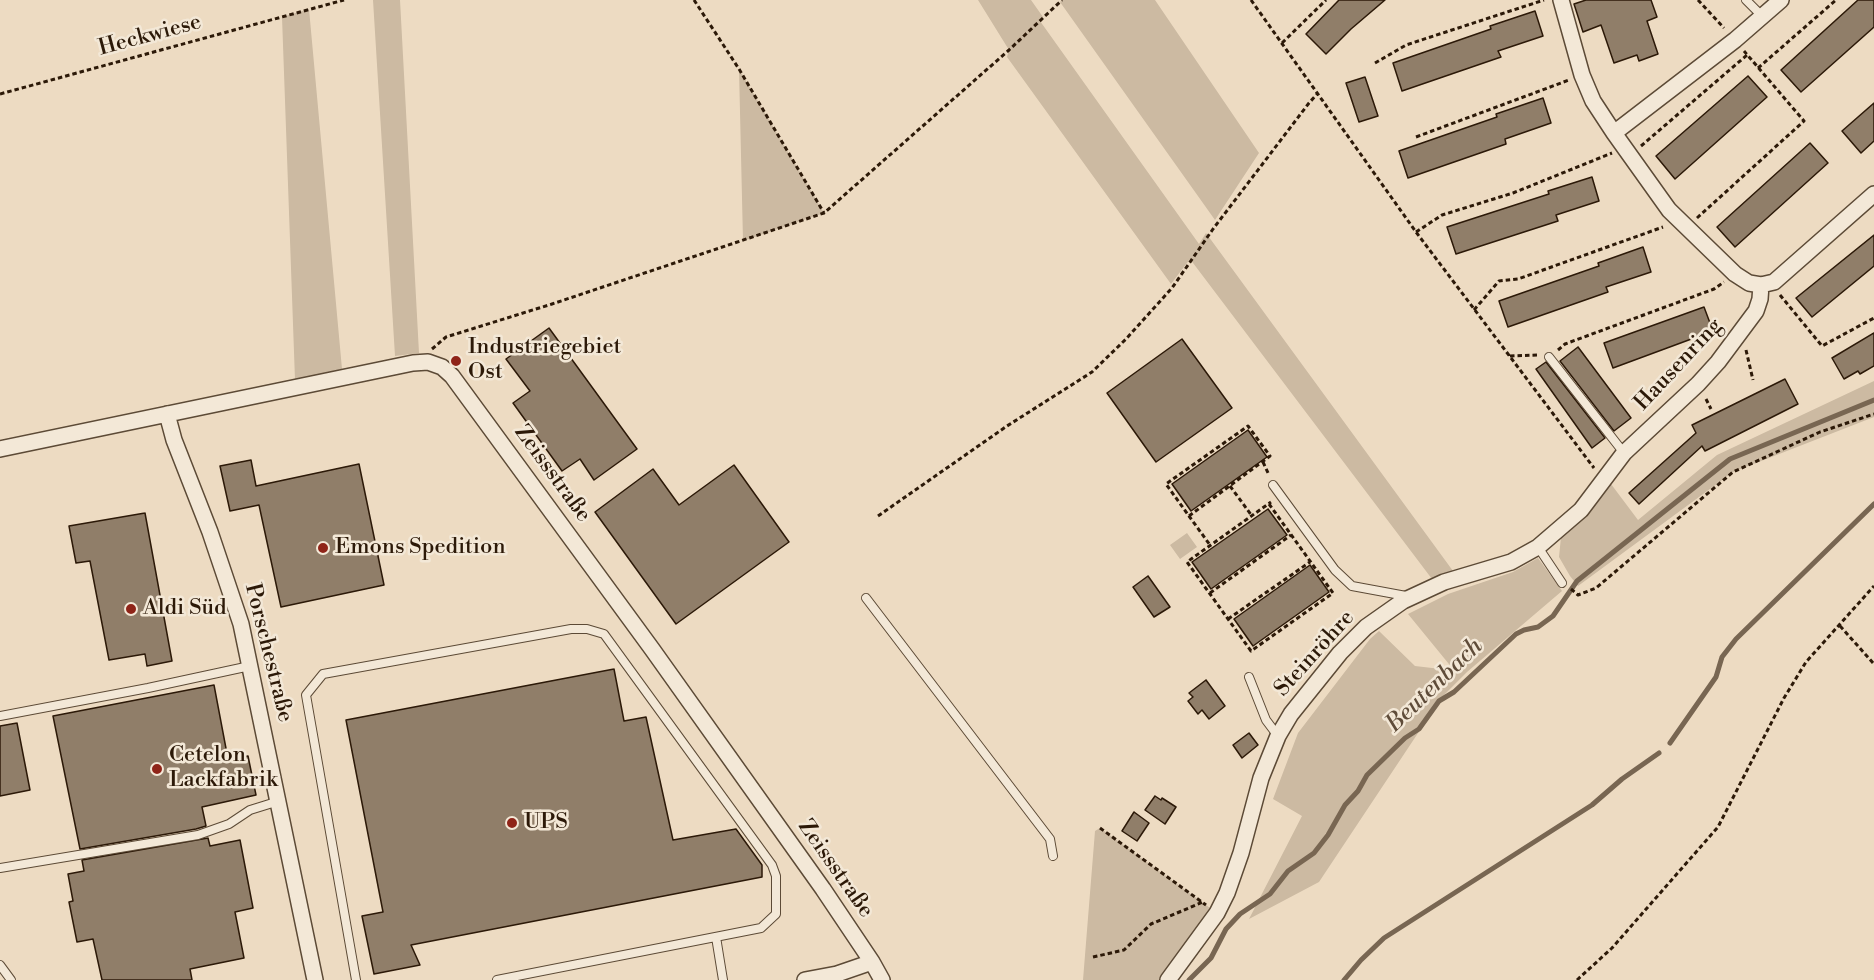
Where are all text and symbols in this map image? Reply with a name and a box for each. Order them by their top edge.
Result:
street label: Heckwiese [96,10,204,62]
street label: Hausenring [1629,313,1729,417]
place label: Industriegebiet Ost [468,335,621,386]
marker: Industriegebiet Ost [449,354,463,368]
street label: Zeissstraße [508,420,596,528]
place label: Emons Spedition [335,535,506,561]
marker: Emons Spedition [316,541,330,555]
street label: Porschestraße [238,581,298,725]
place label: Aldi Süd [143,596,227,622]
marker: Aldi Süd [124,602,138,616]
street label: Steinröhre [1269,605,1361,703]
water label: Beutenbach [1381,633,1489,739]
place label: Cetelon Lackfabrik [169,743,278,794]
marker: Cetelon Lackfabrik [150,762,164,776]
place label: UPS [524,810,568,836]
street label: Zeissstraße [792,815,878,923]
marker: UPS [505,816,519,830]

